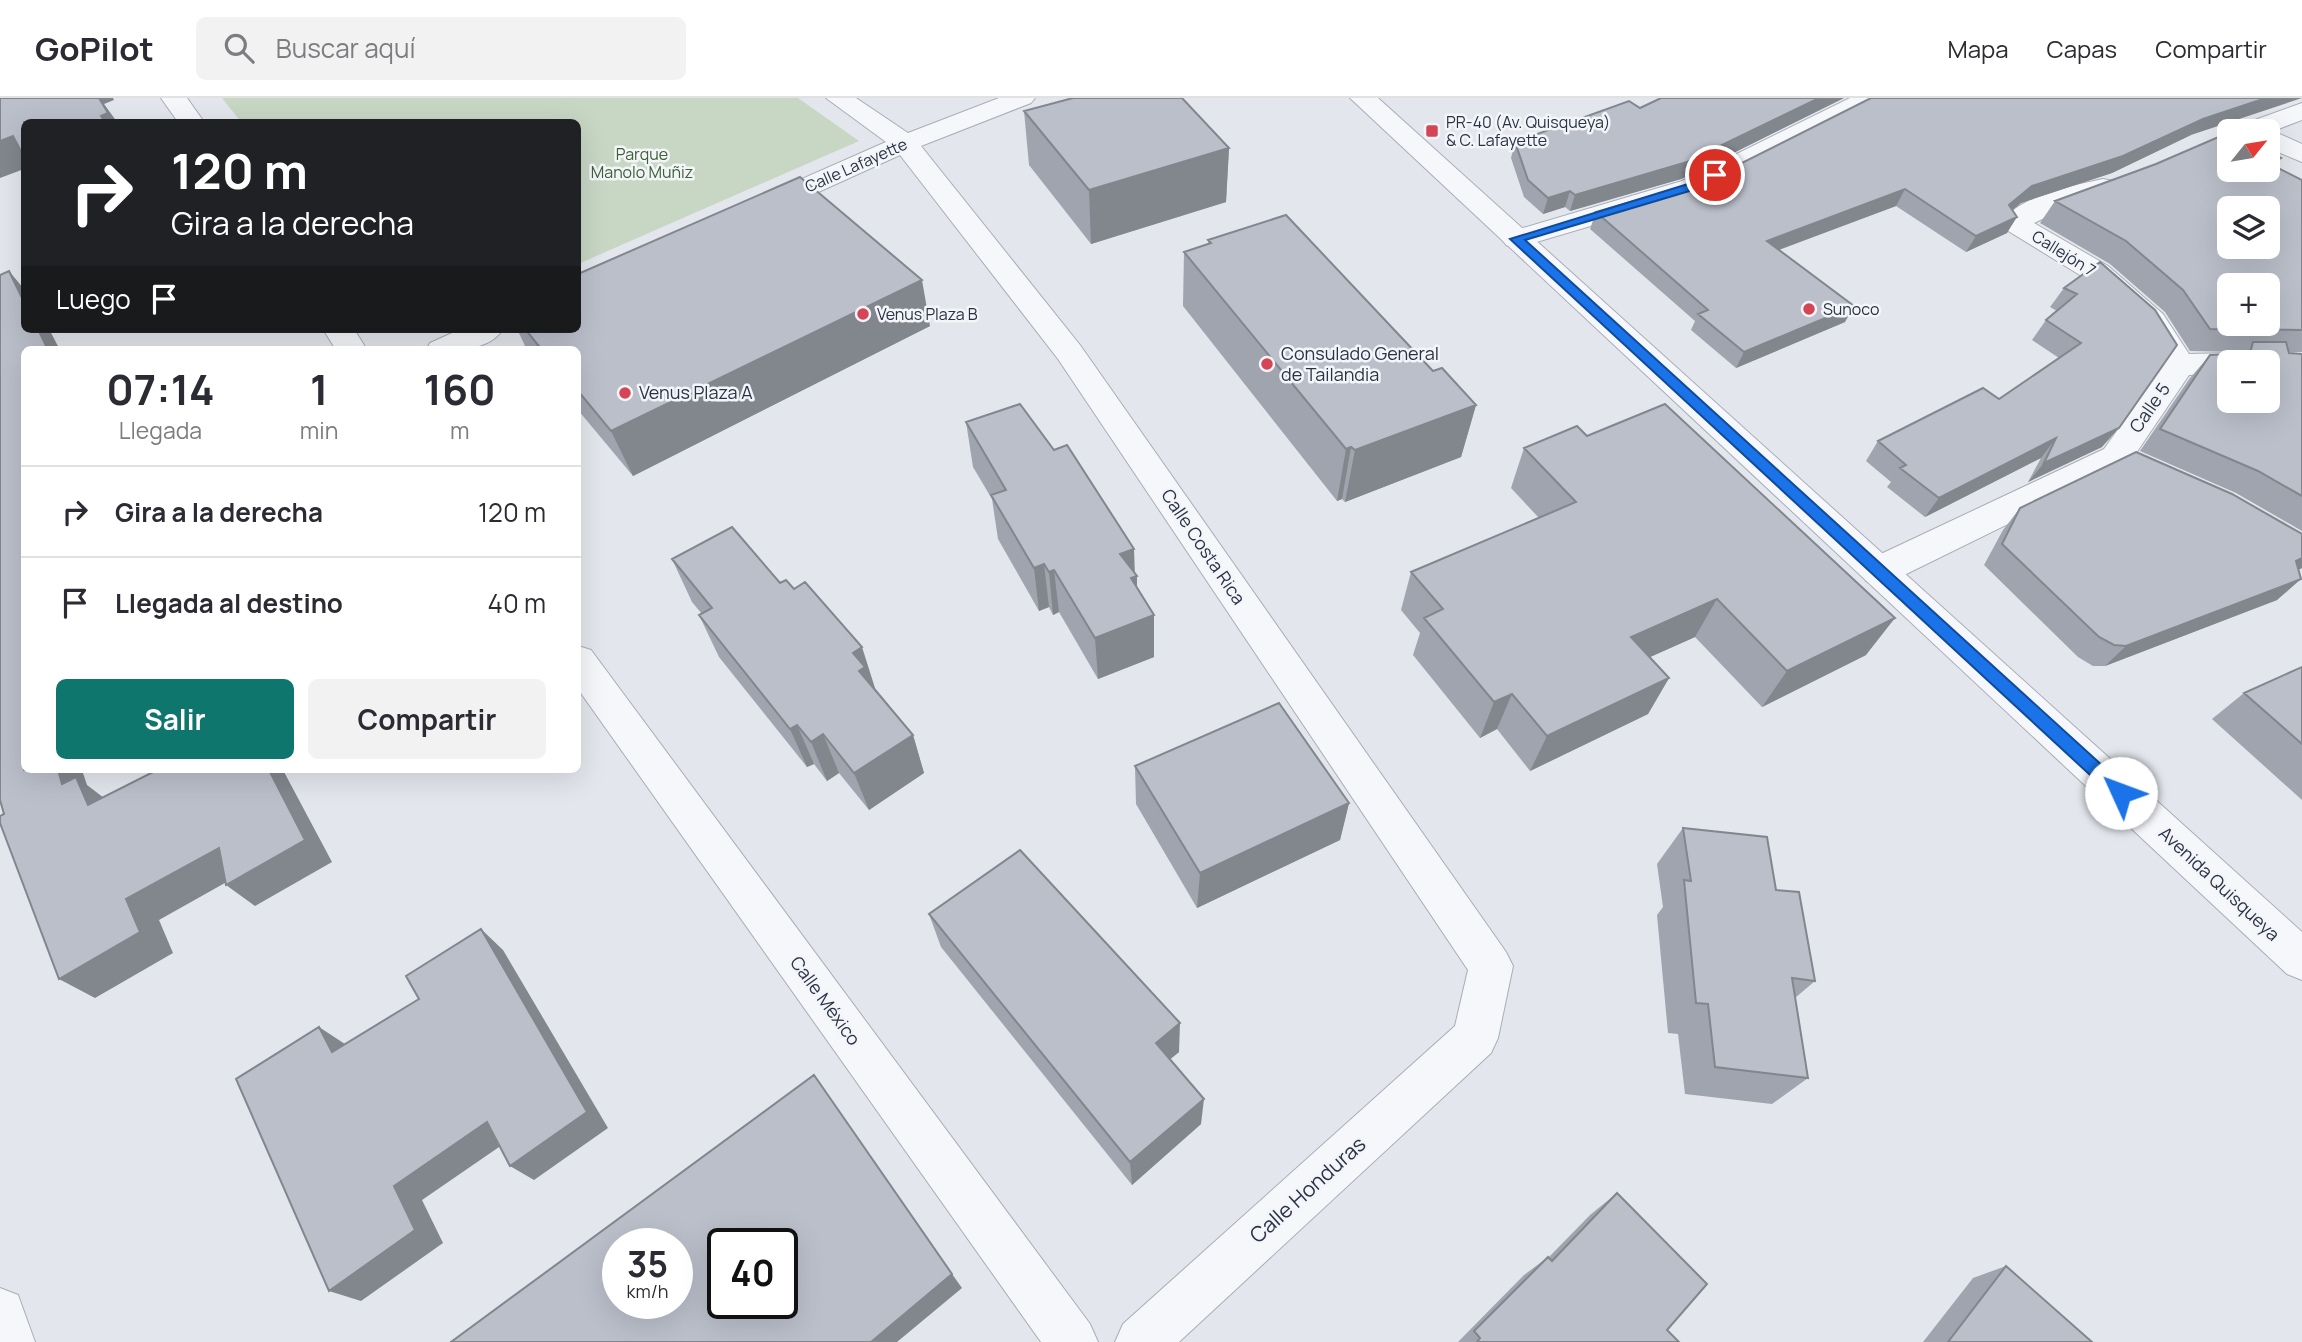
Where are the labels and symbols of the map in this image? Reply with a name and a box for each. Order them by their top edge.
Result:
place label: PR-40 (Av. Quisqueya) & C. Lafayette [1446,111,1610,151]
north arrow [2217,119,2280,182]
marker: PR-40 (Av. Quisqueya) & C. Lafayette [1424,123,1440,139]
street label: Calle Lafayette [801,133,911,197]
park label: Parque Manolo Muñiz [591,143,693,183]
pin [1685,145,1745,205]
street label: Callejón 7 [2028,225,2100,281]
place label: Sunoco [1823,298,1879,320]
marker: Sunoco [1801,301,1817,317]
place label: Venus Plaza B [877,303,978,325]
marker: Venus Plaza B [855,306,871,322]
place label: Consulado General de Tailandia [1281,341,1439,386]
marker: Consulado General de Tailandia [1259,356,1275,372]
street label: Calle 5 [2123,378,2175,437]
place label: Venus Plaza A [639,380,753,404]
marker: Venus Plaza A [617,385,633,401]
street label: Calle Costa Rica [1156,484,1251,609]
position arrow [2084,756,2158,830]
street label: Avenida Quisqueya [2154,821,2285,946]
street label: Calle México [785,951,866,1050]
street label: Calle Honduras [1243,1130,1371,1249]
speed limit sign: 40 [707,1228,798,1319]

